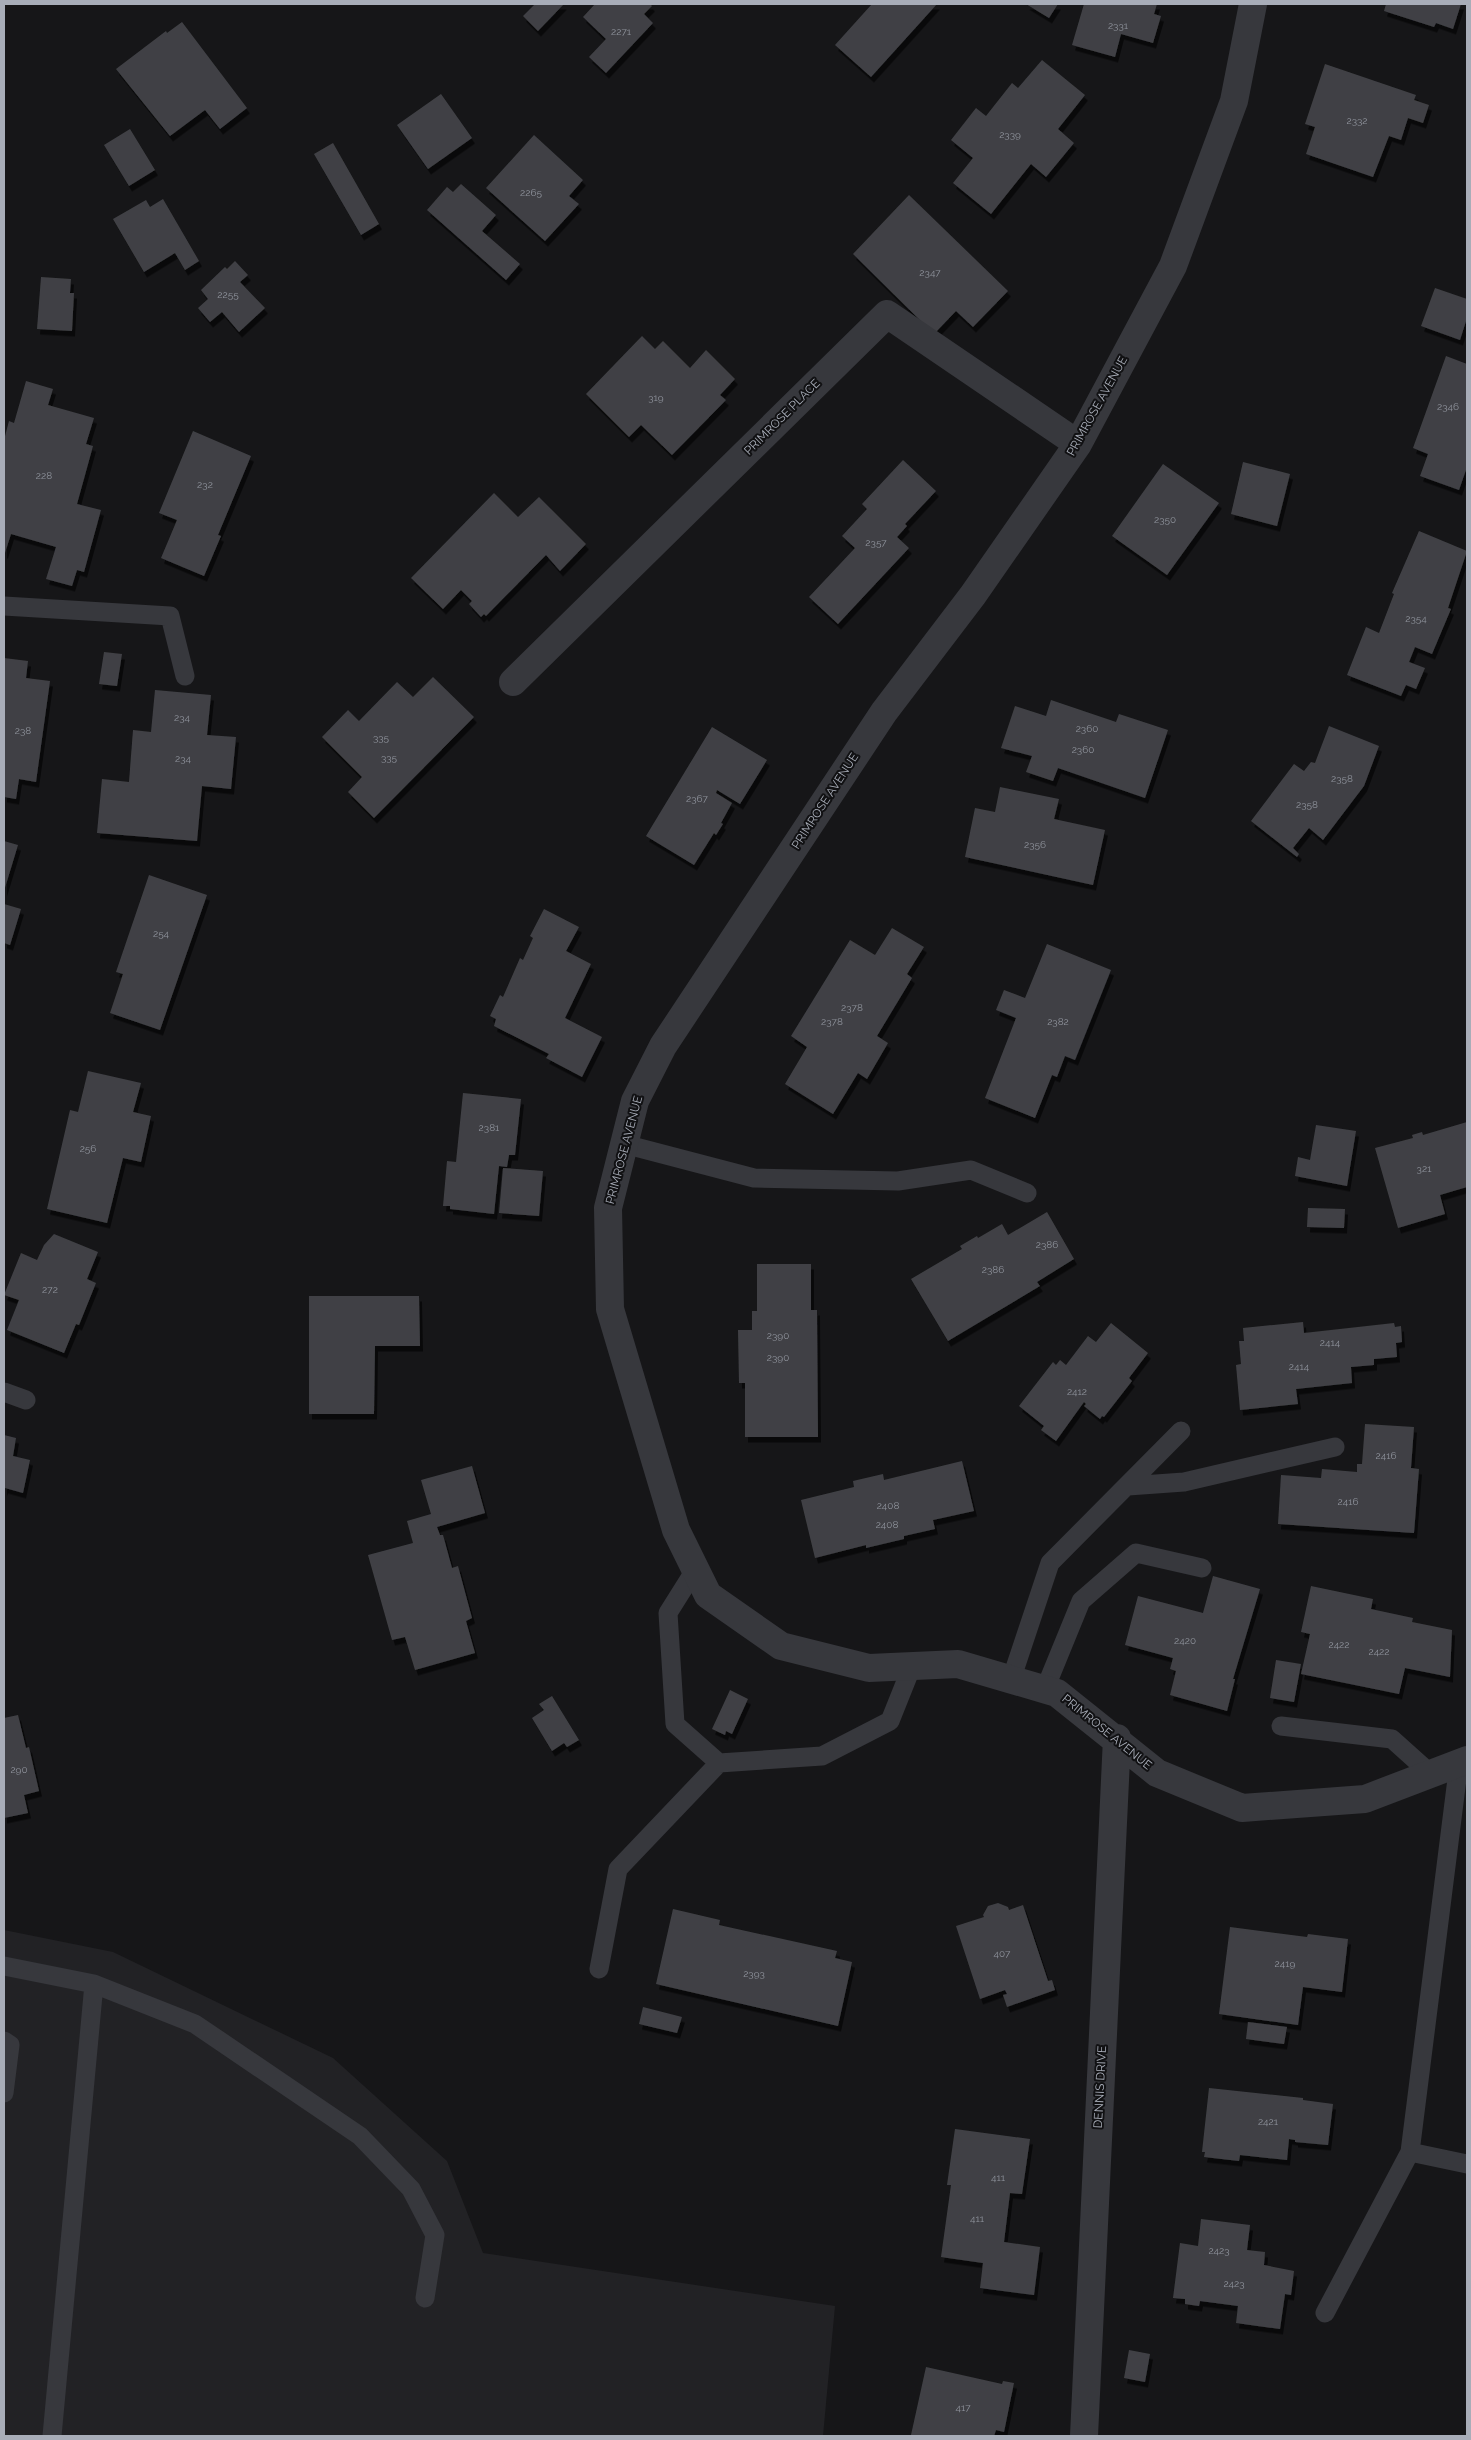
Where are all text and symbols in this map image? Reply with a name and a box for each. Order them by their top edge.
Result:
house number: 2331 [1108,20,1129,31]
house number: 2271 [611,26,632,37]
house number: 2332 [1346,115,1368,126]
house number: 2339 [999,129,1021,140]
house number: 2265 [520,187,542,198]
house number: 2347 [919,267,941,278]
house number: 2255 [217,289,239,300]
street label: PRIMROSE AVENUE [1064,354,1130,458]
street label: PRIMROSE PLACE [741,376,823,458]
house number: 319 [648,392,664,403]
house number: 2346 [1437,401,1459,412]
house number: 228 [36,470,52,481]
house number: 232 [197,479,213,490]
house number: 2350 [1154,514,1176,525]
house number: 2357 [865,537,887,548]
house number: 2354 [1405,613,1427,624]
house number: 234 [174,712,191,723]
house number: 2360 [1076,723,1098,734]
house number: 238 [15,725,31,736]
house number: 335 [373,732,390,743]
house number: 2360 [1072,744,1094,755]
street label: PRIMROSE AVENUE [789,750,861,852]
house number: 335 [381,752,398,763]
house number: 234 [175,753,192,764]
house number: 2358 [1331,773,1353,784]
house number: 2367 [686,793,709,804]
house number: 2358 [1296,799,1318,810]
house number: 2356 [1024,839,1046,850]
house number: 254 [153,928,170,939]
house number: 2378 [841,1002,863,1013]
house number: 2378 [821,1016,843,1027]
house number: 2382 [1047,1016,1069,1027]
street label: PRIMROSE AVENUE [603,1094,645,1206]
house number: 2381 [479,1122,500,1133]
house number: 256 [80,1143,96,1154]
house number: 321 [1417,1163,1432,1174]
house number: 2386 [1036,1239,1058,1250]
house number: 2386 [982,1264,1004,1275]
house number: 272 [42,1284,58,1295]
house number: 2390 [767,1330,789,1341]
house number: 2414 [1320,1337,1341,1348]
house number: 2390 [767,1352,789,1363]
house number: 2414 [1289,1361,1310,1372]
house number: 2412 [1067,1386,1087,1397]
house number: 2416 [1376,1450,1396,1461]
house number: 2416 [1338,1496,1358,1507]
house number: 2408 [877,1500,899,1511]
house number: 2408 [876,1519,898,1530]
house number: 2420 [1174,1635,1196,1646]
house number: 2422 [1328,1639,1350,1650]
house number: 2422 [1368,1646,1390,1657]
street label: PRIMROSE AVENUE [1059,1691,1155,1773]
house number: 290 [10,1764,28,1775]
house number: 407 [994,1948,1011,1959]
house number: 2419 [1275,1958,1296,1969]
house number: 2393 [743,1968,765,1979]
street label: DENNIS DRIVE [1091,2045,1109,2129]
house number: 2421 [1258,2116,1279,2127]
house number: 411 [991,2172,1006,2183]
house number: 411 [970,2213,985,2224]
house number: 2423 [1208,2245,1230,2256]
house number: 2423 [1223,2278,1245,2289]
house number: 417 [955,2402,971,2413]

